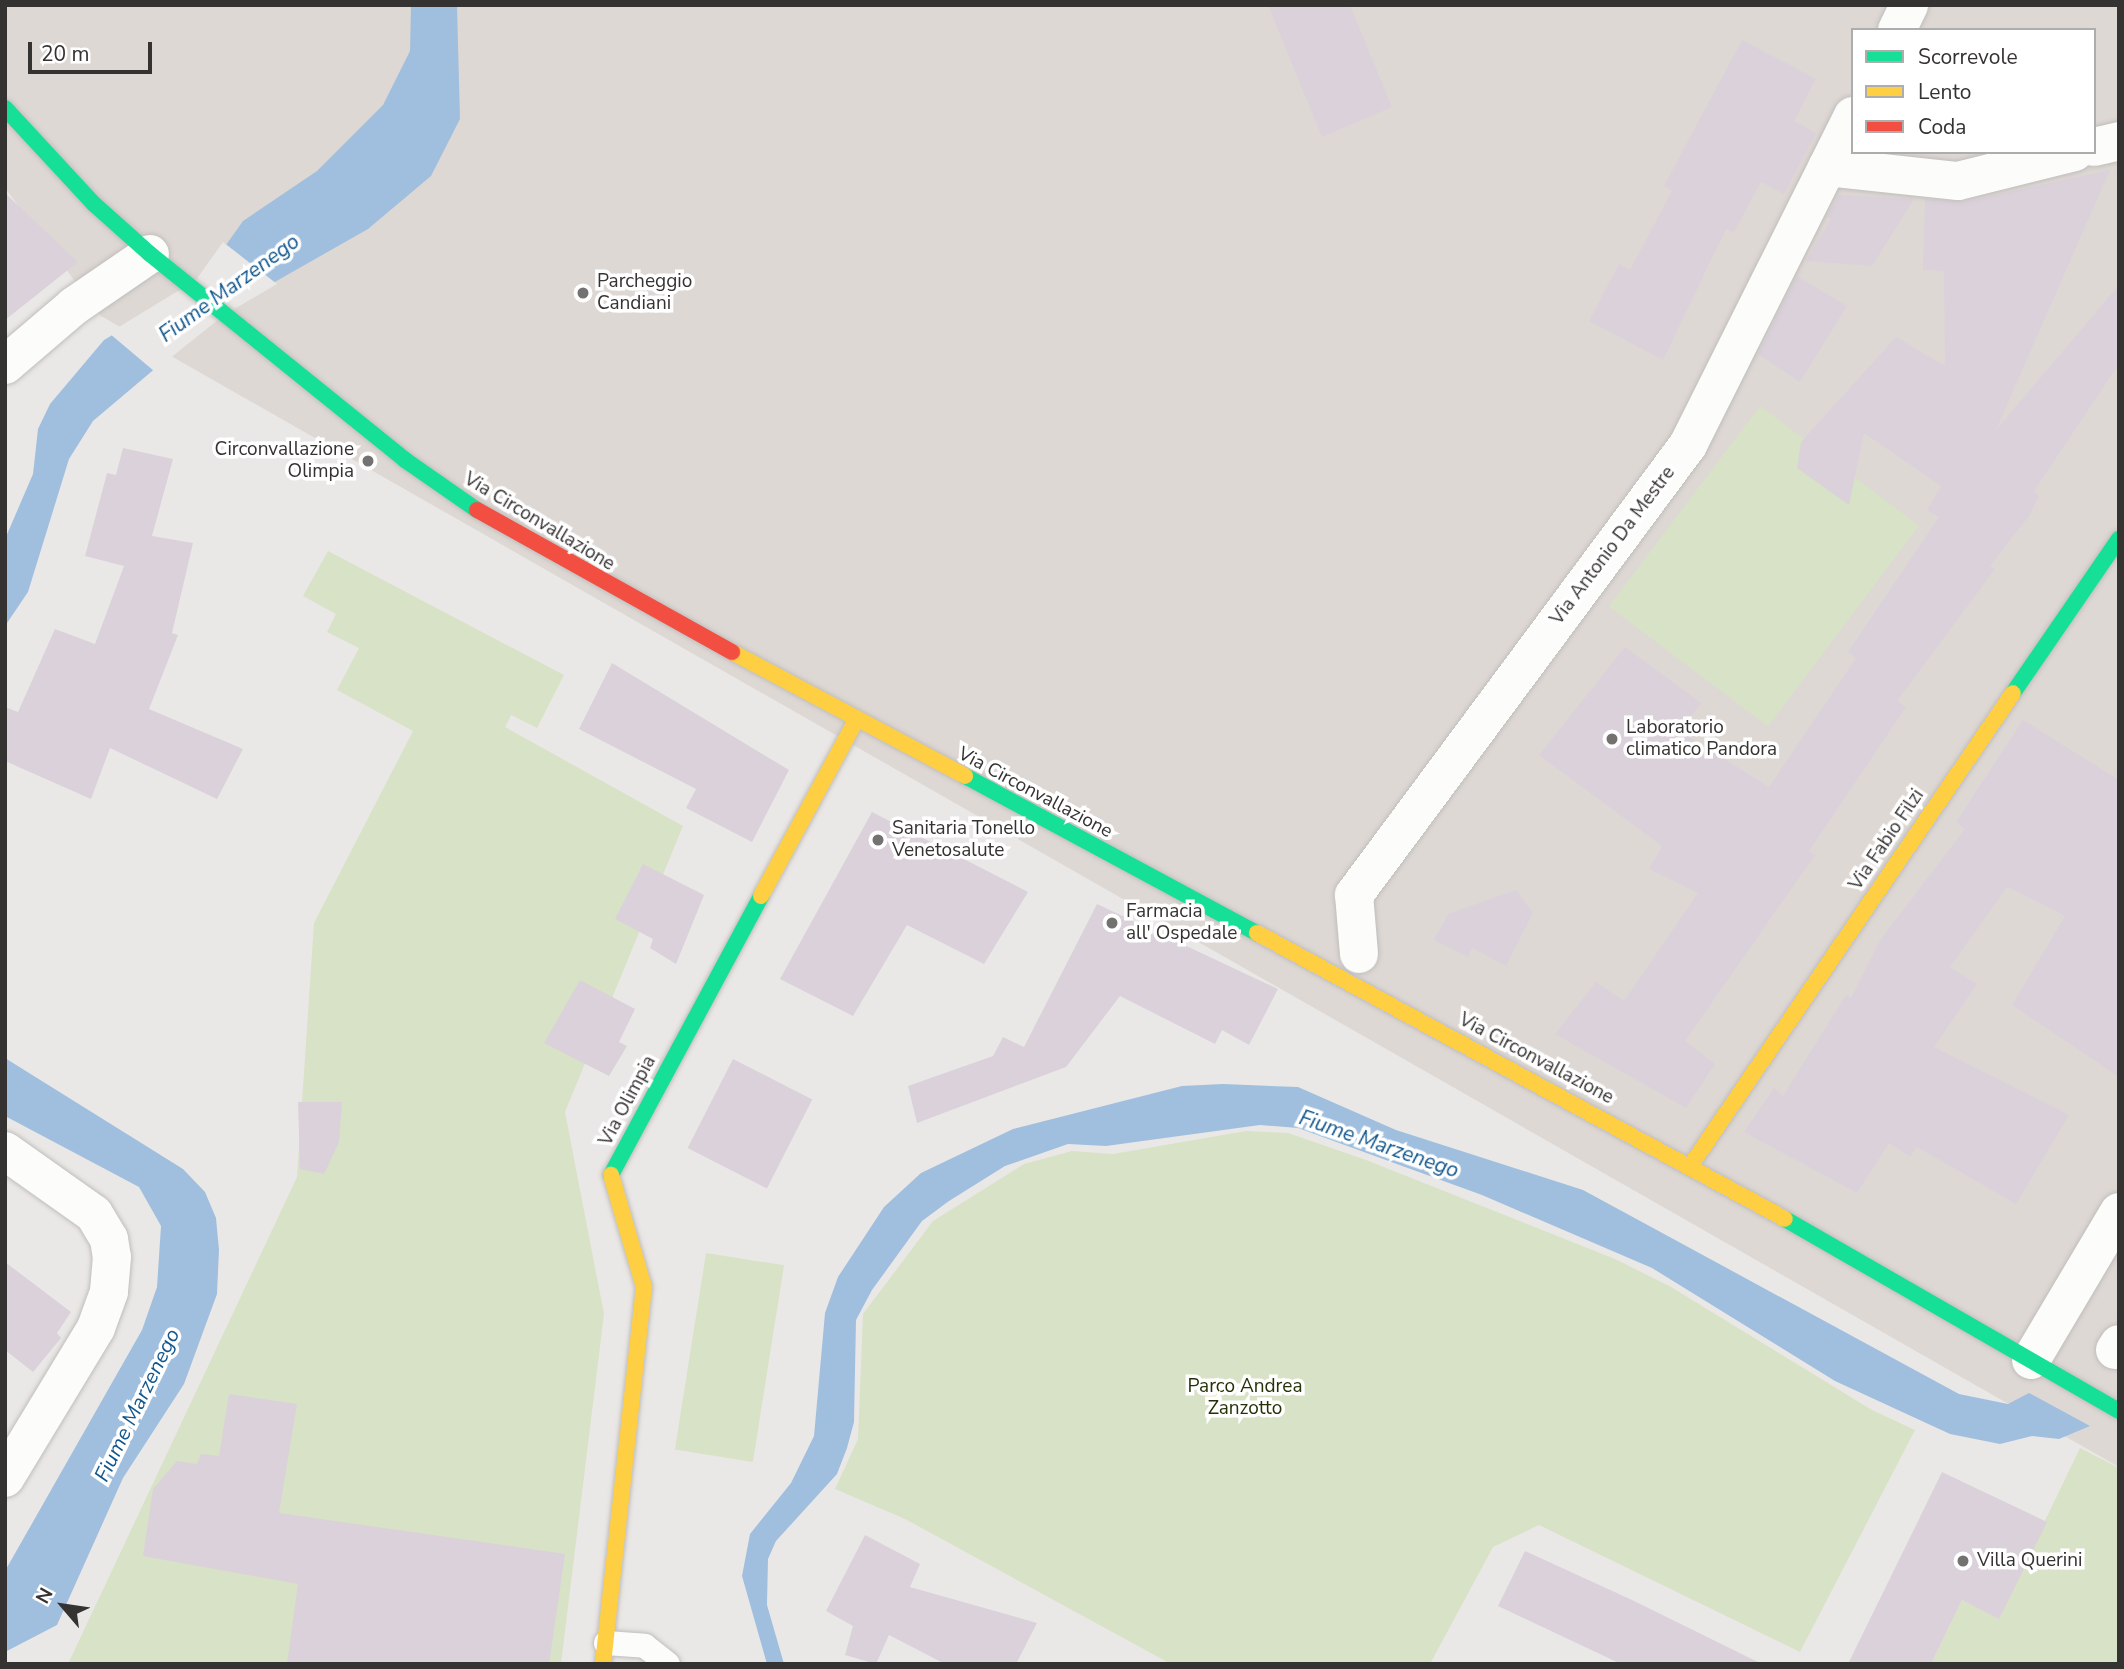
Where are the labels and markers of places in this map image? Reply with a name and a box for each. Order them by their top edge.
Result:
place label: Parcheggio Candiani [597,271,692,315]
marker: Parcheggio Candiani [575,285,591,301]
place label: Circonvallazione Olimpia [215,439,354,483]
marker: Circonvallazione Olimpia [360,453,376,469]
place label: Laboratorio climatico Pandora [1626,717,1777,761]
marker: Laboratorio climatico Pandora [1604,731,1620,747]
place label: Sanitaria Tonello Venetosalute [892,818,1035,862]
marker: Sanitaria Tonello Venetosalute [870,832,886,848]
place label: Farmacia all' Ospedale [1126,901,1237,945]
marker: Farmacia all' Ospedale [1104,915,1120,931]
place label: Villa Querini [1977,1550,2082,1572]
marker: Villa Querini [1955,1553,1971,1569]

